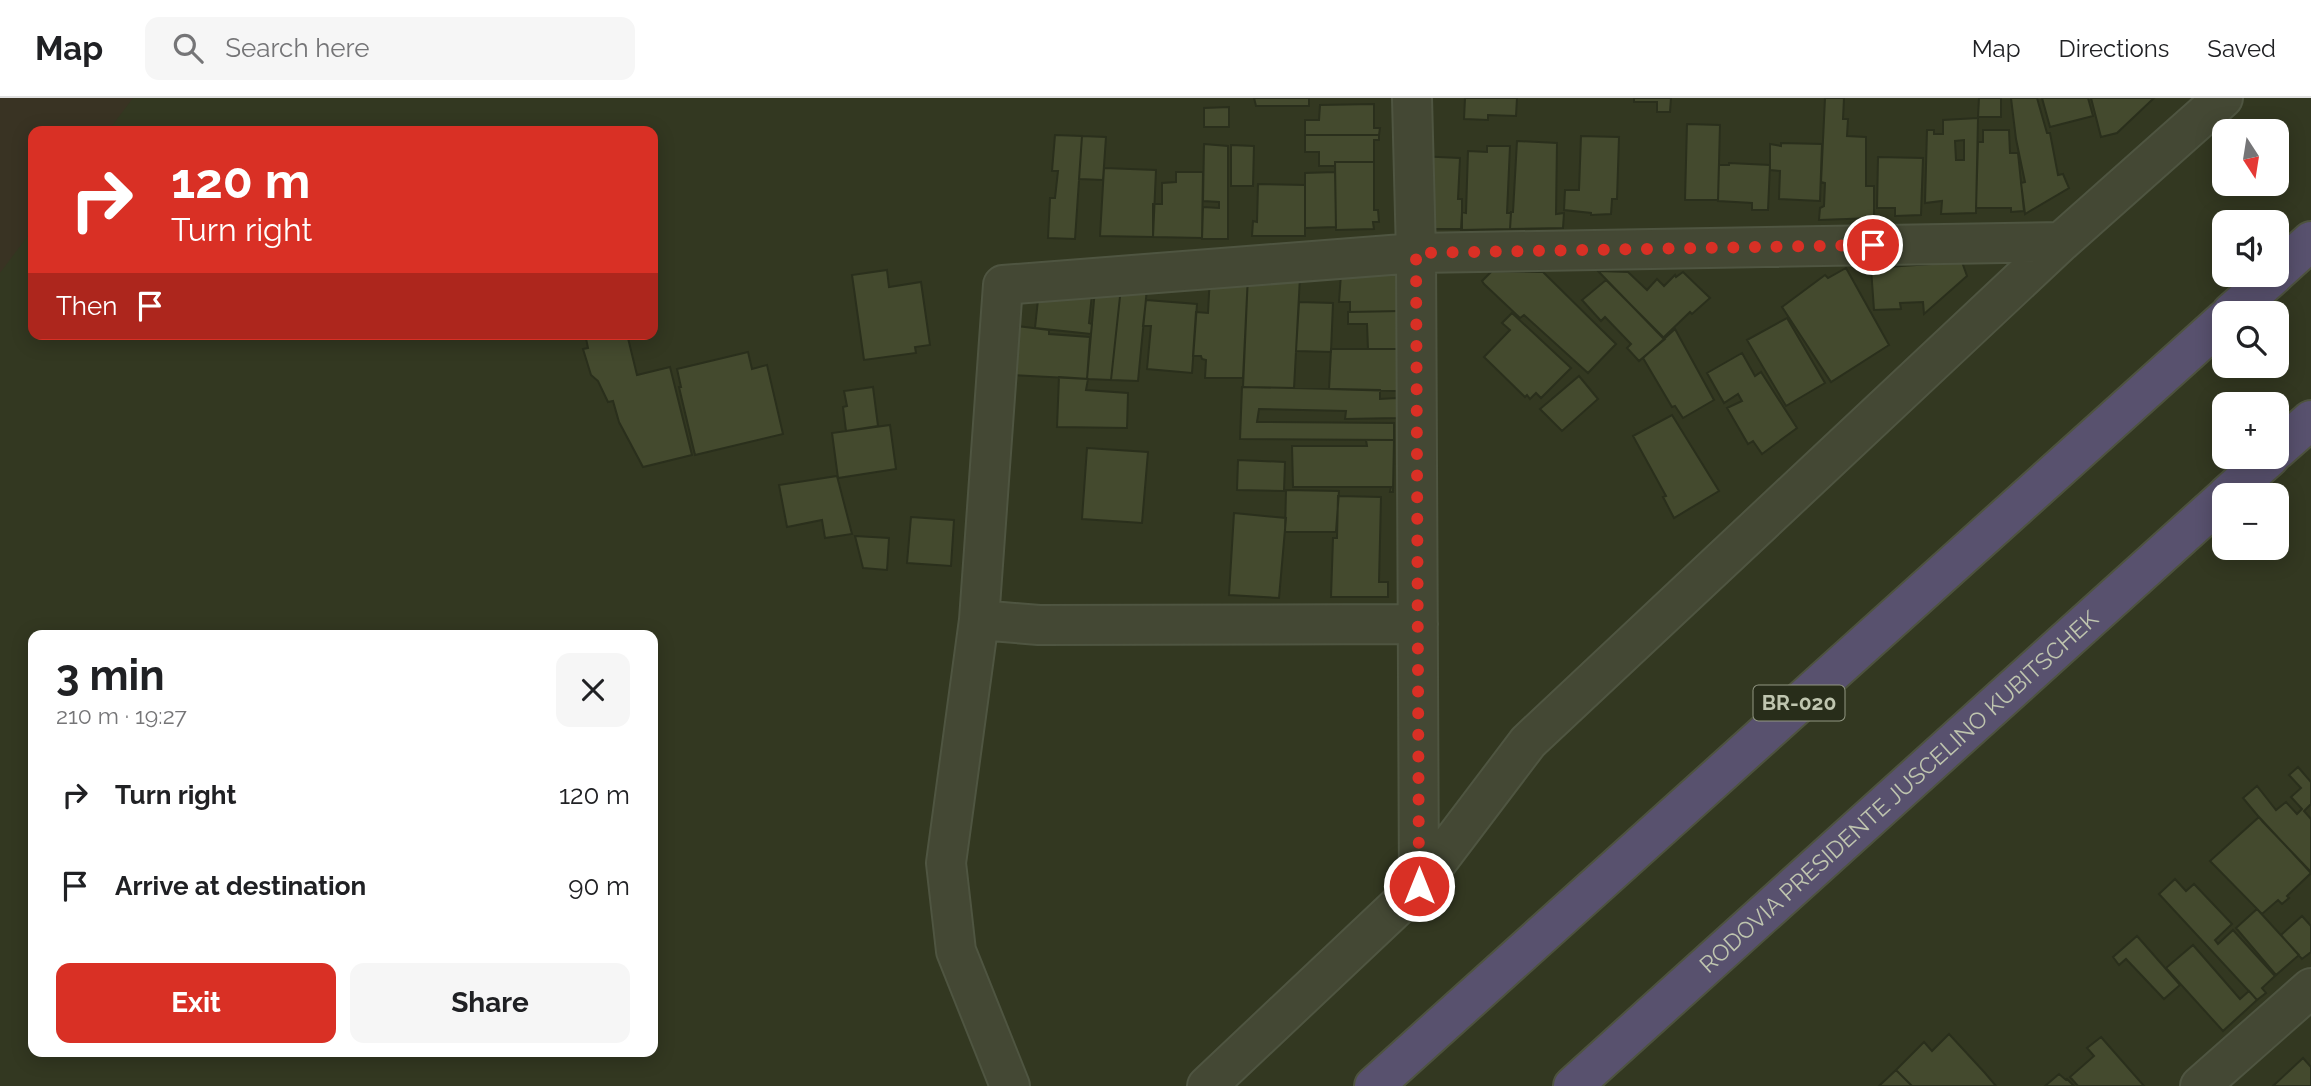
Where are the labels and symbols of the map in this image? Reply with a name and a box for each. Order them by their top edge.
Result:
north arrow [2212,119,2289,196]
pin [1843,215,1903,275]
street label: RODOVIA PRESIDENTE JUSCELINO KUBITSCHEK [1694,605,2103,978]
road number: BR-020 [1754,686,1844,720]
position arrow [1382,849,1456,923]

